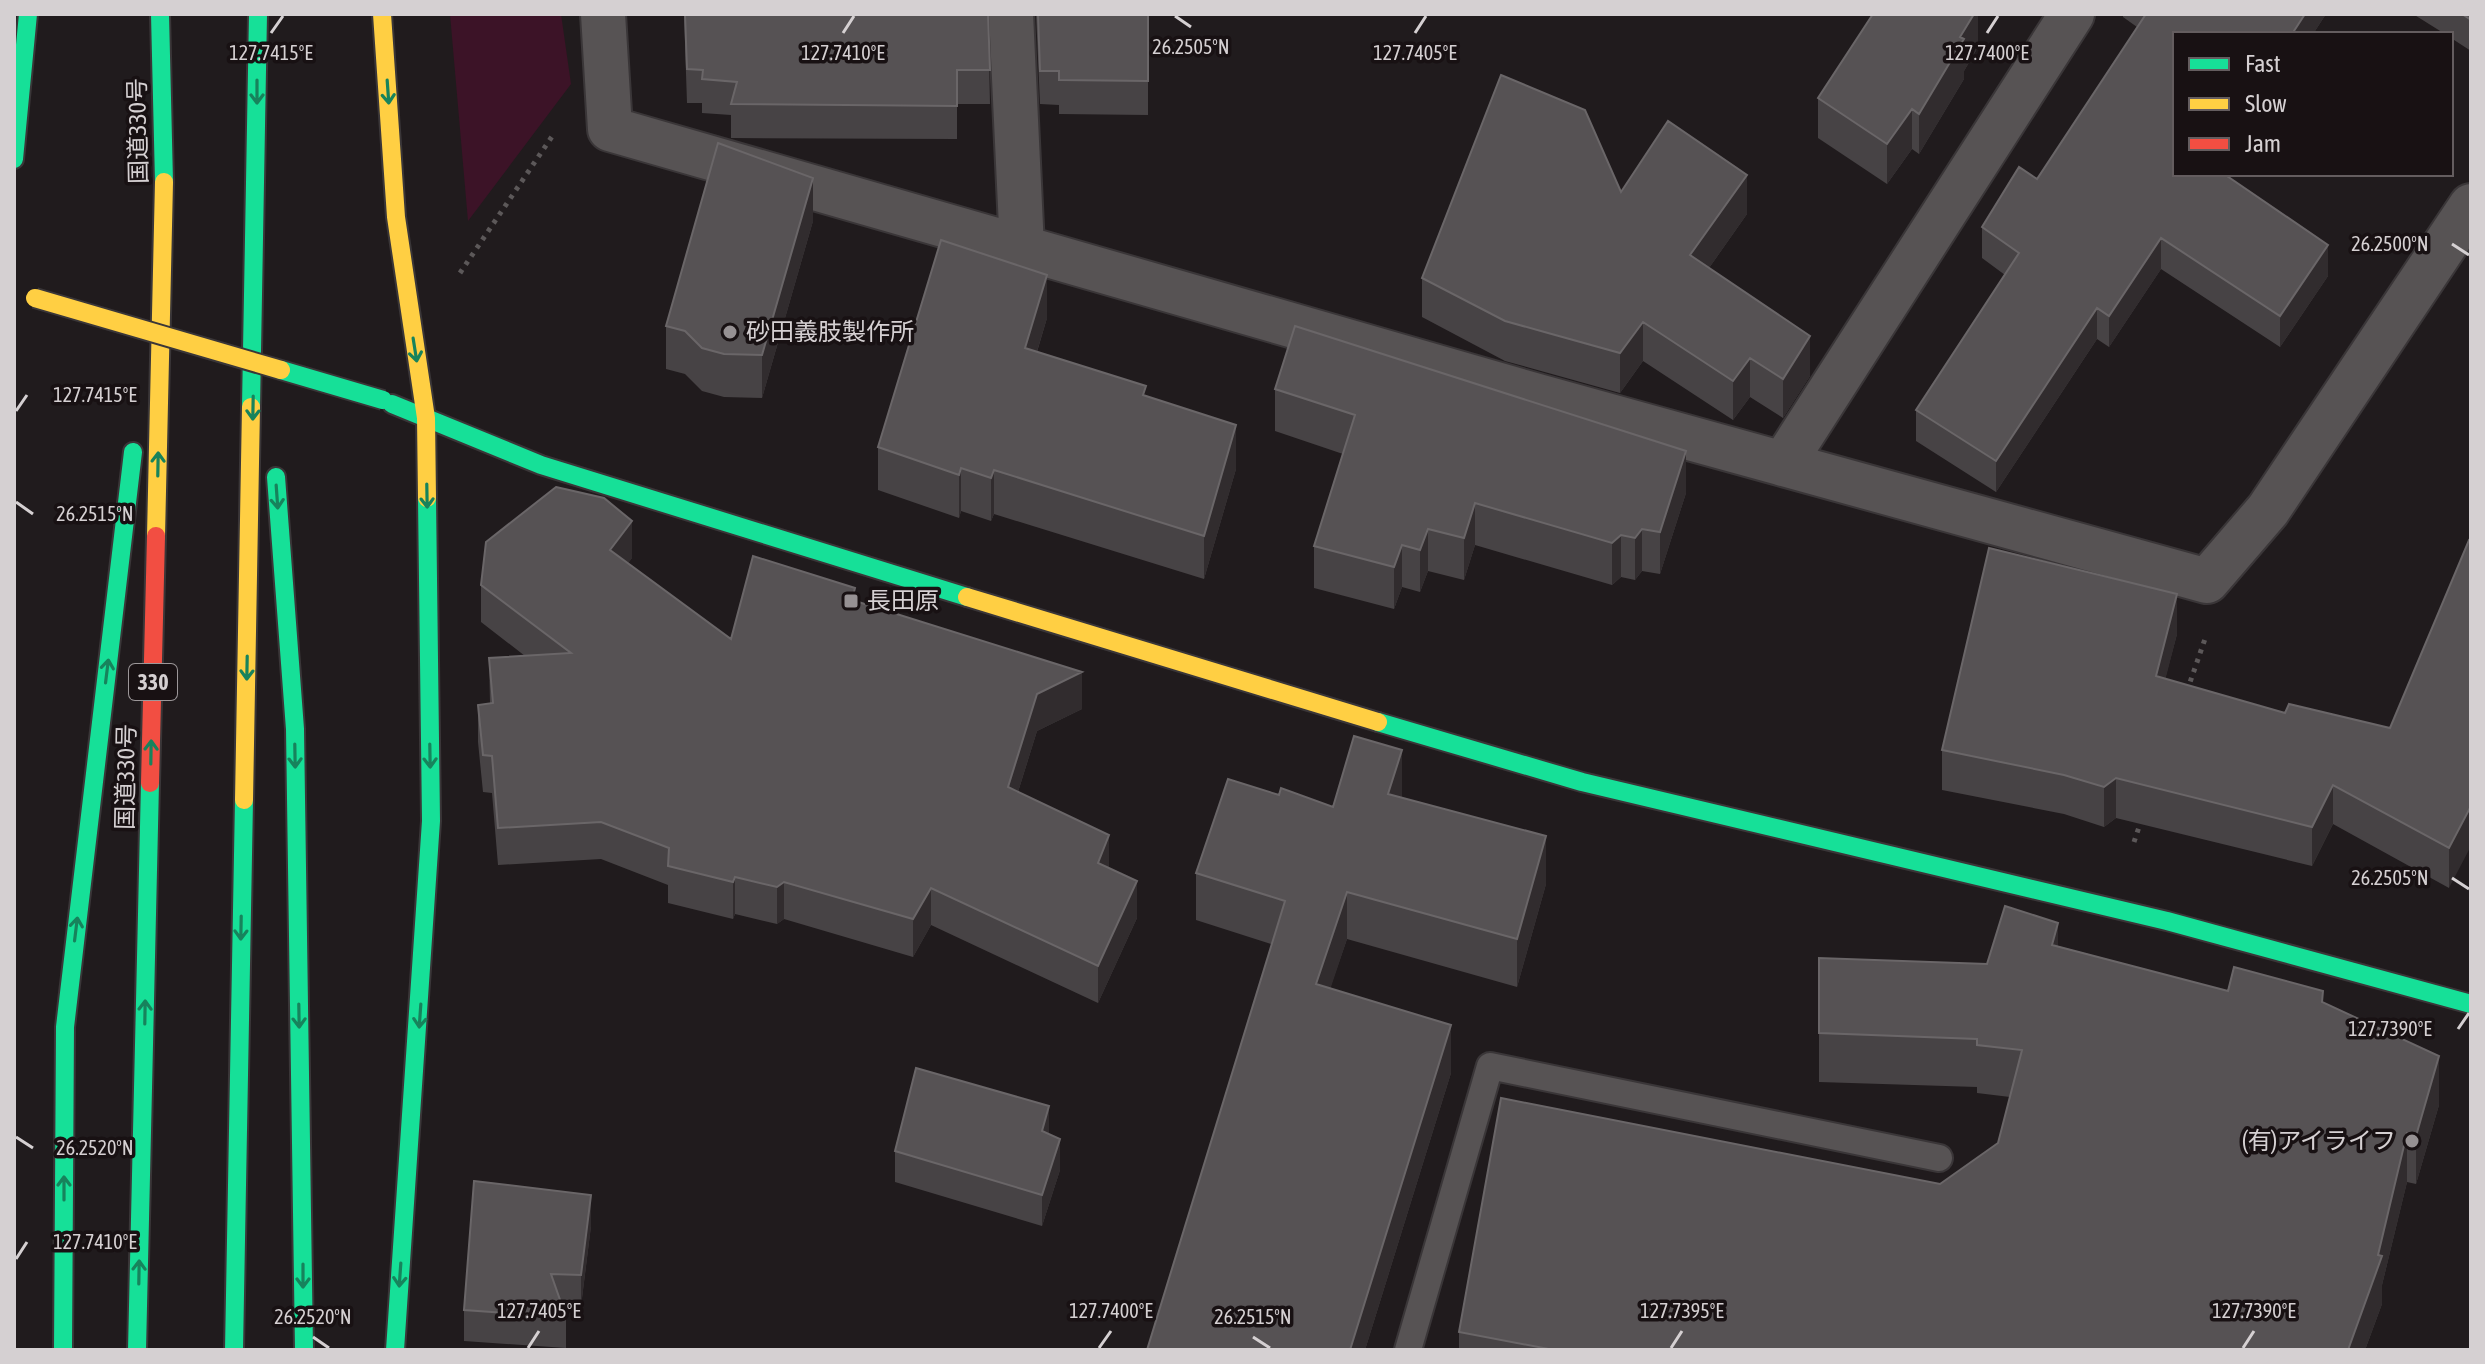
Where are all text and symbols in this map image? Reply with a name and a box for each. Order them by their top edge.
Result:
legend [2173,32,2453,176]
text: 26.2505°N [1152,35,1230,58]
text: 127.7415°E [229,41,313,64]
text: 127.7410°E [801,41,885,64]
text: 127.7405°E [1373,41,1457,64]
text: 127.7400°E [1945,41,2029,64]
text: Fast [2245,50,2281,77]
street label: 国道330号 [123,78,152,184]
one-way arrow [250,78,265,105]
one-way arrow [381,78,396,105]
text: Slow [2245,90,2287,117]
text: Jam [2245,130,2281,157]
text: 26.2500°N [2351,232,2429,255]
place label: 砂田義肢製作所 [746,318,914,345]
marker: 砂田義肢製作所 [721,323,739,341]
one-way arrow [408,337,423,362]
text: 127.7415°E [53,383,137,406]
one-way arrow [245,394,260,421]
one-way arrow [150,451,165,478]
one-way arrow [419,482,434,509]
one-way arrow [270,483,285,510]
text: 26.2515°N [56,502,134,525]
place label: 長田原 [867,587,939,614]
marker: 長田原 [842,592,860,610]
one-way arrow [239,654,254,681]
one-way arrow [100,658,115,684]
road number: 330 [129,664,177,700]
street label: 国道330号 [111,724,140,830]
one-way arrow [143,739,159,766]
one-way arrow [287,742,303,769]
one-way arrow [423,742,438,769]
text: 26.2505°N [2351,866,2429,889]
one-way arrow [233,914,248,941]
one-way arrow [69,916,84,943]
one-way arrow [137,999,153,1026]
one-way arrow [292,1002,307,1029]
one-way arrow [412,1002,427,1028]
text: 127.7390°E [2348,1017,2432,1040]
place label: (有)アイライフ [2242,1127,2396,1154]
marker: (有)アイライフ [2403,1132,2421,1150]
text: 26.2520°N [56,1136,134,1159]
one-way arrow [56,1175,72,1202]
text: 127.7410°E [53,1230,137,1253]
one-way arrow [131,1259,146,1286]
one-way arrow [392,1261,407,1288]
one-way arrow [295,1262,311,1289]
text: 127.7405°E [497,1299,581,1322]
text: 127.7400°E [1069,1299,1153,1322]
text: 127.7395°E [1640,1299,1724,1322]
text: 127.7390°E [2212,1299,2296,1322]
text: 26.2520°N [274,1305,352,1328]
text: 26.2515°N [1214,1305,1292,1328]

